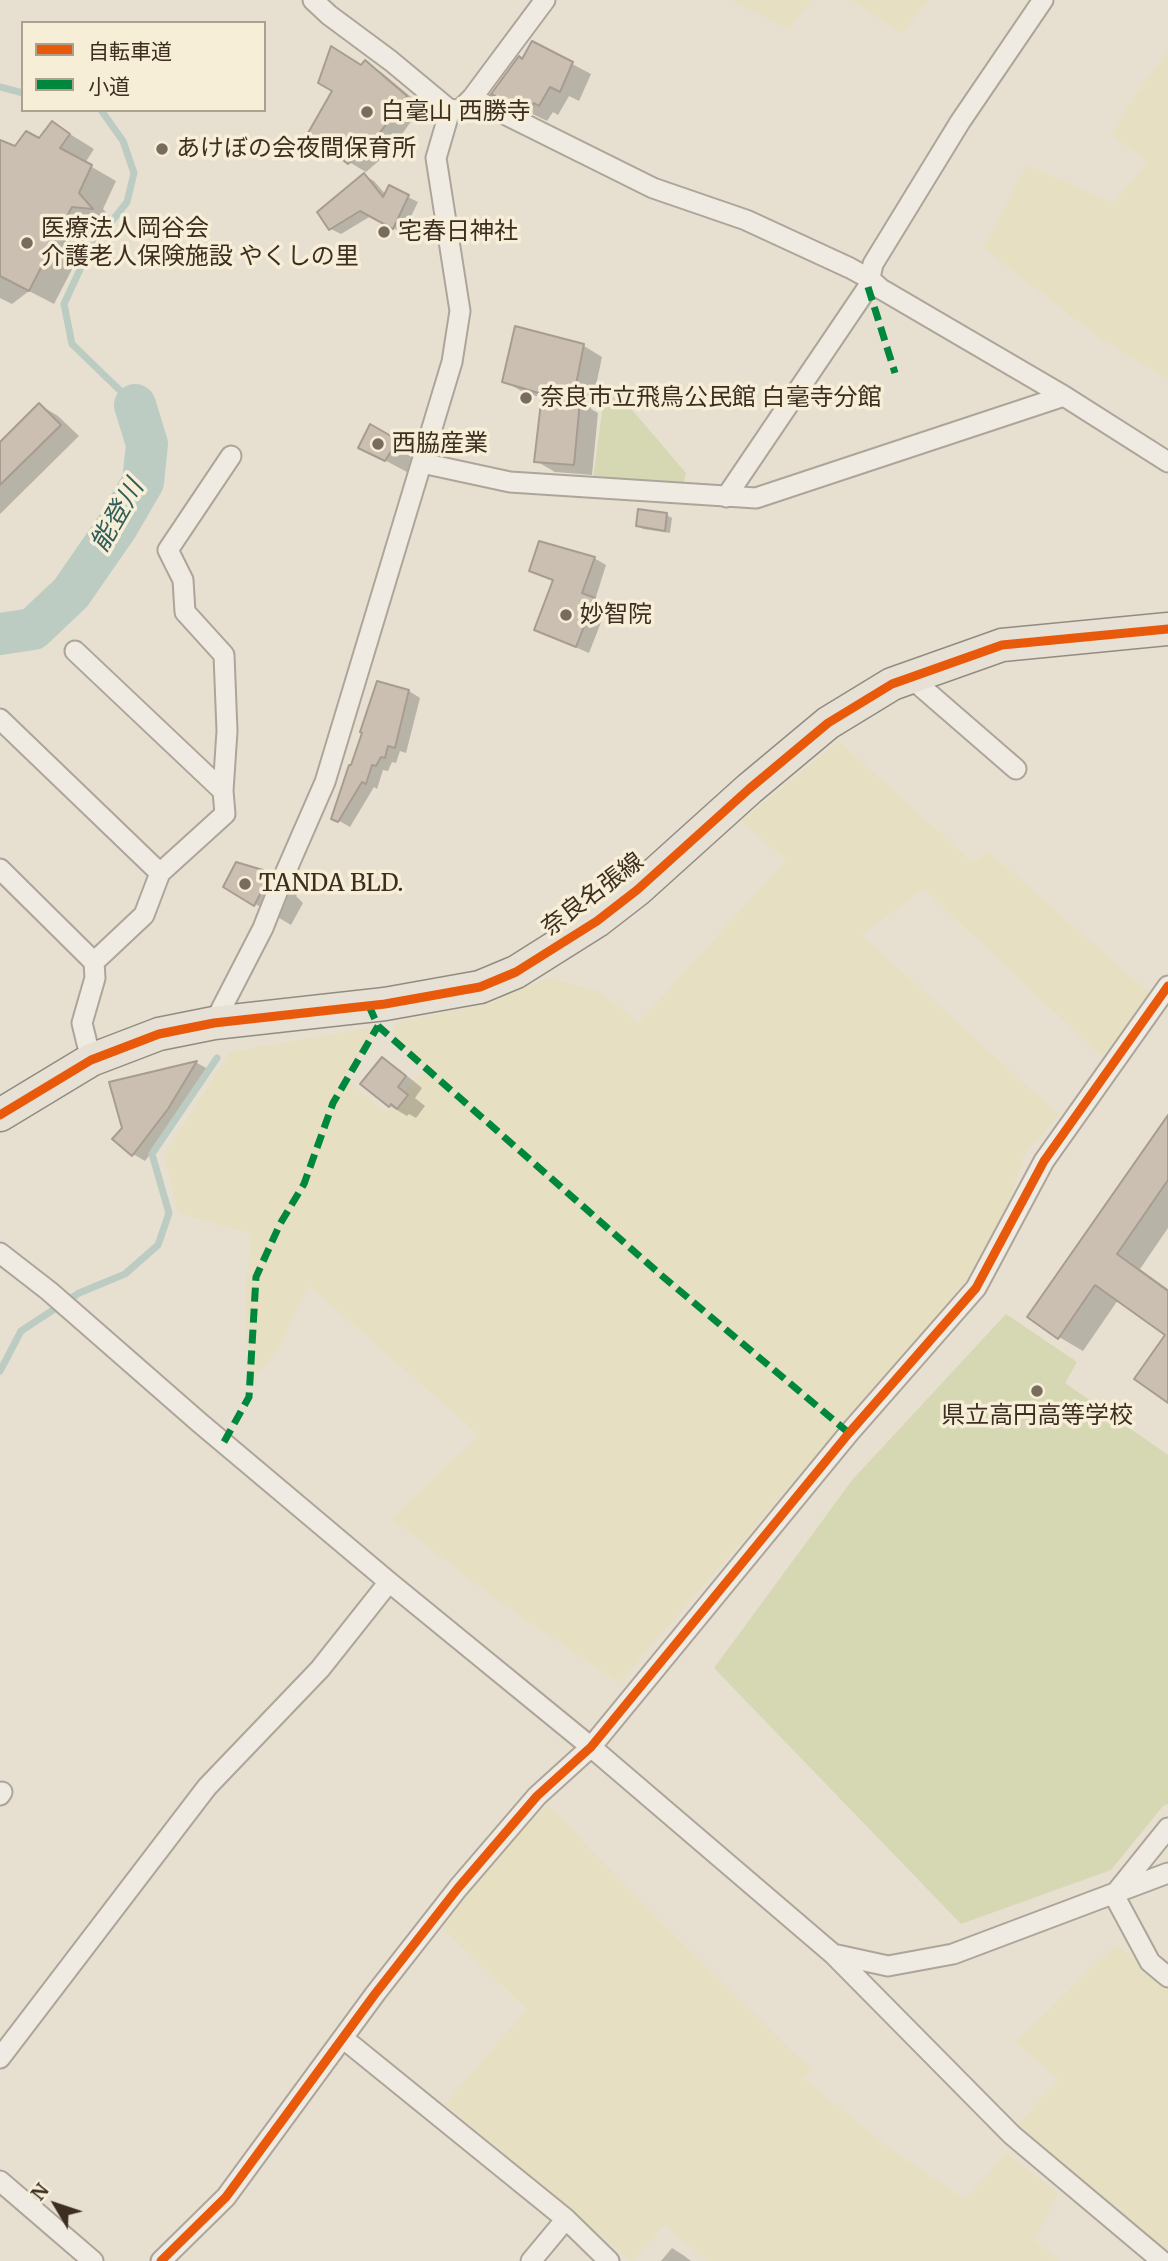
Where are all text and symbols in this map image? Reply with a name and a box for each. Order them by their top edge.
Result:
legend [21,21,266,112]
text: 自転車道 [88,38,172,65]
text: 小道 [88,73,130,100]
place label: 白毫山 西勝寺 [381,98,531,126]
marker: 白毫山 西勝寺 [359,104,375,120]
place label: あけぼの会夜間保育所 [176,135,416,163]
marker: あけぼの会夜間保育所 [154,141,170,157]
place label: 医療法人岡谷会 介護老人保険施設 やくしの里 [41,215,359,271]
place label: 宅春日神社 [398,218,518,246]
marker: 宅春日神社 [376,224,392,240]
marker: 医療法人岡谷会 介護老人保険施設 やくしの里 [19,235,35,251]
place label: 奈良市立飛鳥公民館 白毫寺分館 [540,384,882,412]
marker: 奈良市立飛鳥公民館 白毫寺分館 [518,390,534,406]
place label: 西脇産業 [392,430,488,458]
marker: 西脇産業 [370,436,386,452]
water label: 能登川 [85,474,151,558]
place label: 妙智院 [580,601,652,629]
marker: 妙智院 [558,607,574,623]
street label: 奈良名張線 [536,847,650,943]
place label: TANDA BLD. [259,870,403,898]
marker: TANDA BLD. [237,876,253,892]
marker: 県立高円高等学校 [1029,1383,1045,1399]
place label: 県立高円高等学校 [941,1402,1133,1430]
north arrow [21,2170,91,2240]
text: N [26,2178,54,2205]

